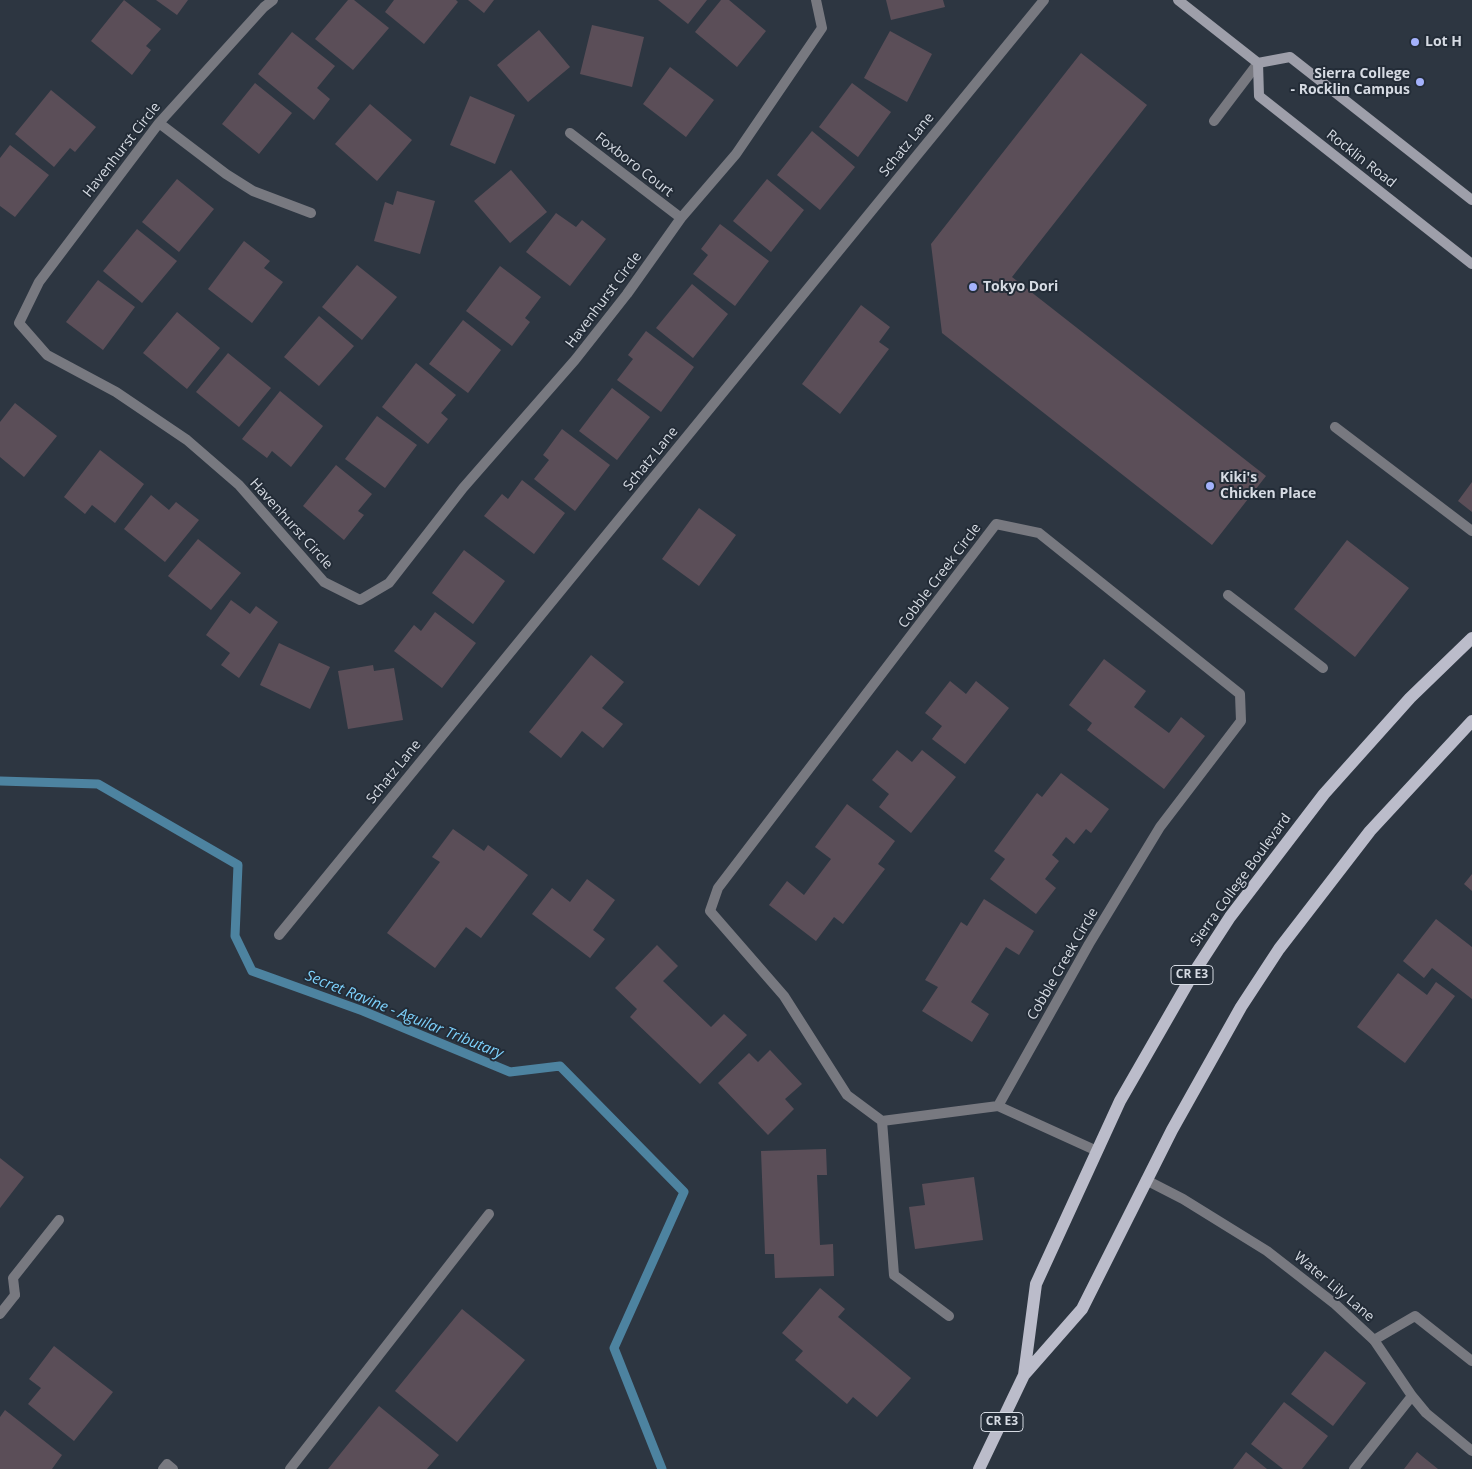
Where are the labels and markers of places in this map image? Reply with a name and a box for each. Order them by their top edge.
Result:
place label: Lot H [1425,34,1462,50]
marker: Lot H [1409,36,1421,48]
place label: Sierra College - Rocklin Campus [1291,66,1410,98]
marker: Sierra College - Rocklin Campus [1414,76,1426,88]
place label: Tokyo Dori [983,279,1058,295]
marker: Tokyo Dori [967,281,979,293]
place label: Kiki's Chicken Place [1220,470,1316,502]
marker: Kiki's Chicken Place [1204,480,1216,492]

